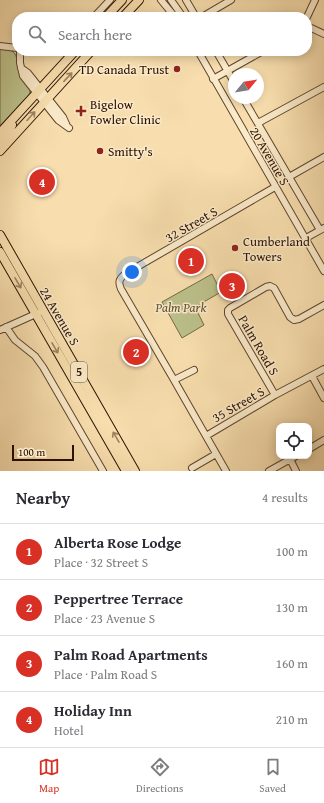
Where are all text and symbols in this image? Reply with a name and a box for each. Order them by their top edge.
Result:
search box [12,12,312,56]
icon: search [26,23,48,45]
text: Search here [58,24,132,45]
place label: TD Canada Trust [79,60,169,79]
marker: TD Canada Trust [172,64,182,74]
north arrow [228,68,264,104]
one-way arrow [63,72,72,82]
place label: Bigelow Fowler Clinic [90,95,161,129]
marker: Bigelow Fowler Clinic [75,105,87,117]
one-way arrow [27,111,36,122]
street label: 20 Avenue S [245,124,294,189]
place label: Smitty's [108,142,153,161]
marker: Smitty's [95,146,105,156]
pin: 4 [29,167,55,197]
street label: 32 Street S [162,202,221,247]
place label: Cumberland Towers [243,232,310,266]
marker: Cumberland Towers [230,243,240,253]
pin: 1 [178,246,204,276]
your location [122,262,142,282]
pin: 3 [219,271,245,301]
one-way arrow [14,277,22,289]
street label: 24 Avenue S [35,284,84,349]
park label: Palm Park [155,298,206,317]
street label: Palm Road S [234,312,283,379]
pin: 2 [123,337,149,367]
one-way arrow [51,342,59,354]
road number: 5 [71,362,87,382]
street label: 35 Street S [209,382,268,427]
map controls [276,423,312,459]
button: locate [276,423,312,459]
one-way arrow [111,431,119,443]
scale bar [12,443,74,462]
text: 100 m [18,444,45,460]
text: Nearby [16,485,70,510]
text: 4 results [262,488,308,507]
text: Alberta Rose Lodge [54,532,181,553]
text: 1 [26,542,32,561]
text: 100 m [276,542,308,561]
text: Place · 32 Street S [54,553,148,572]
text: Peppertree Terrace [54,588,183,609]
text: 2 [26,598,32,617]
text: 130 m [276,598,308,617]
text: Place · 23 Avenue S [54,609,155,628]
text: Palm Road Apartments [54,644,208,665]
text: 3 [26,654,32,673]
text: 160 m [276,654,308,673]
text: Place · Palm Road S [54,665,157,684]
text: Holiday Inn [54,700,132,721]
text: 4 [26,710,32,729]
text: 210 m [276,710,308,729]
text: Hotel [54,721,84,740]
tab: Map [38,756,60,796]
tab: Directions [136,756,183,796]
tab: Saved [259,756,286,796]

